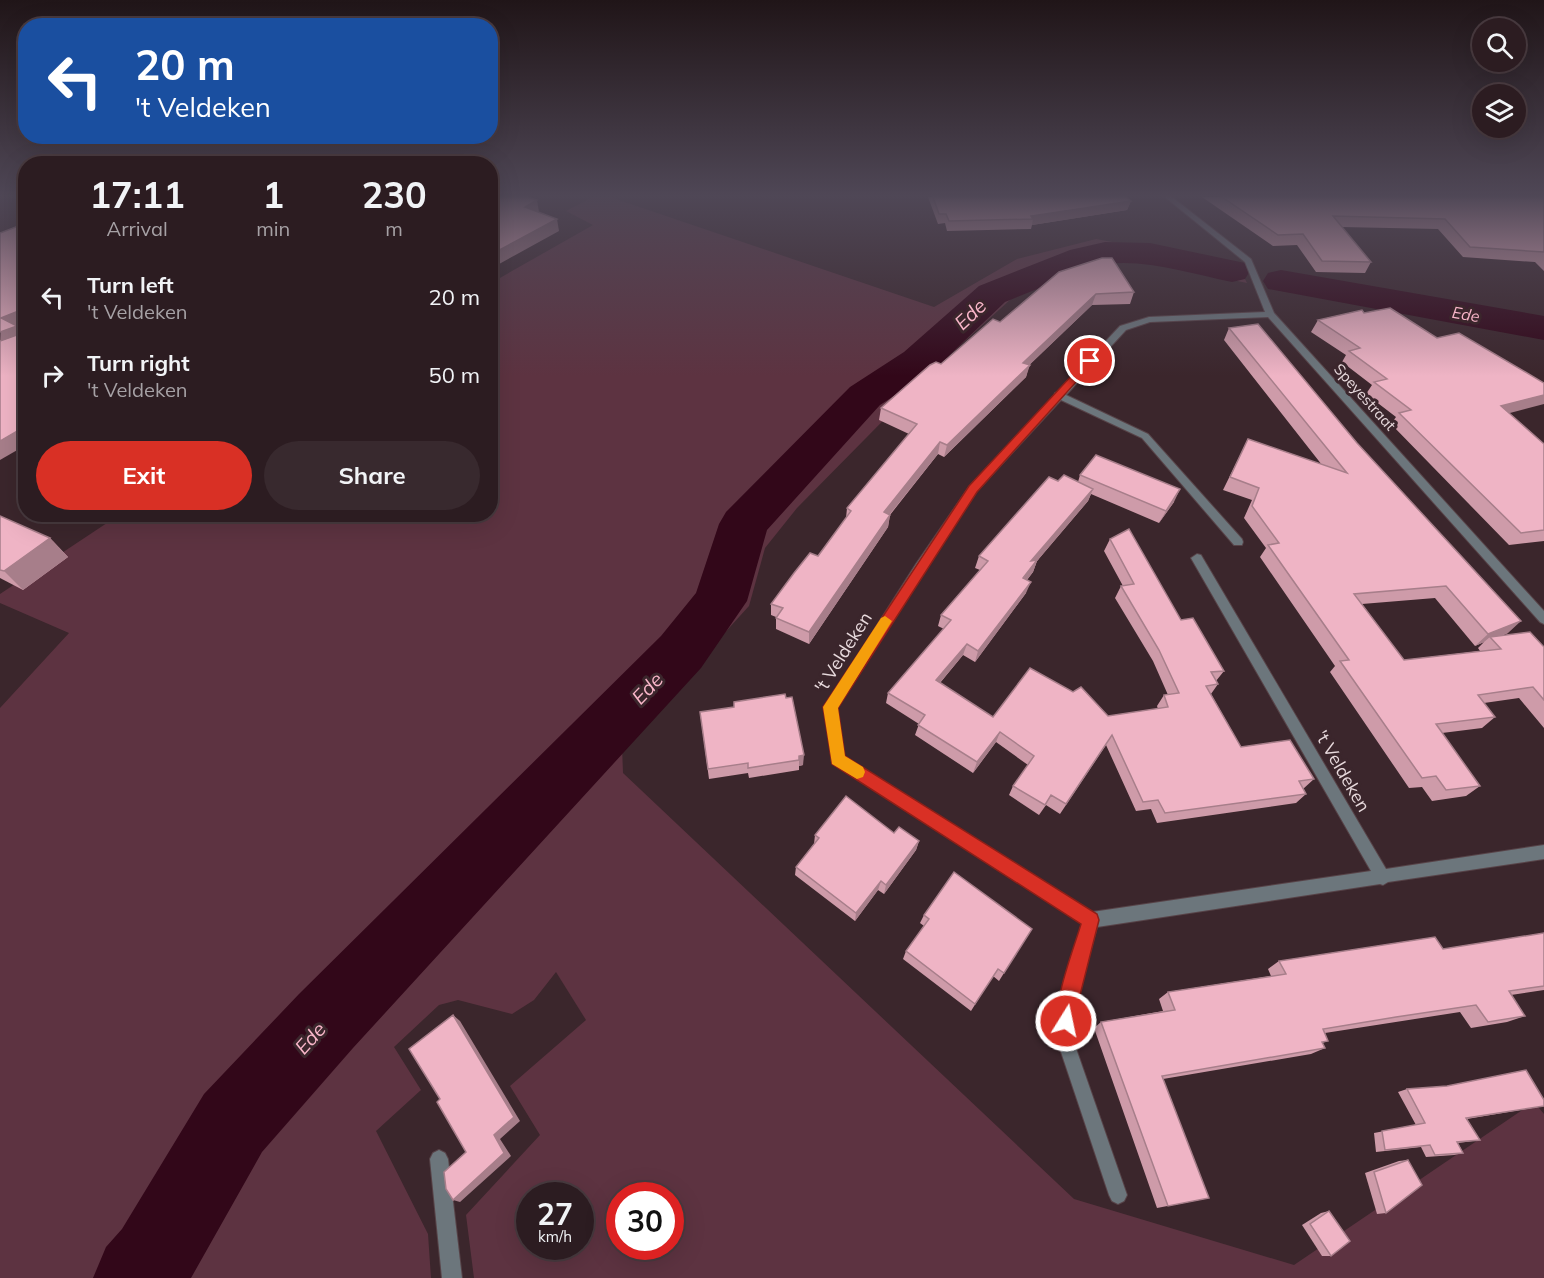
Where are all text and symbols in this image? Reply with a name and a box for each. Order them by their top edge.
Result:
map controls [1472,18,1526,138]
button: search [1472,18,1526,72]
text: 20 m [135,38,235,91]
icon: left [36,42,114,120]
button: layers [1472,84,1526,138]
text: 't Veldeken [135,90,271,124]
text: 17:11 [89,172,185,217]
text: 1 [262,172,284,217]
text: 230 [362,172,427,217]
text: Arrival [107,216,168,241]
text: min [256,216,290,241]
text: m [385,216,403,241]
text: Turn left [87,271,174,299]
icon: left [36,281,69,314]
text: 20 m [429,283,480,311]
water label: Ede [949,293,991,335]
text: 't Veldeken [87,299,188,324]
water label: Ede [1451,302,1482,326]
pin [1064,335,1115,386]
icon: arrive [1073,344,1106,377]
text: Turn right [87,349,190,377]
icon: right [36,359,69,392]
street label: Speyestraat [1330,360,1400,434]
text: 50 m [429,361,480,389]
text: 't Veldeken [87,377,188,402]
button: Exit [36,441,252,510]
button: Share [264,441,480,510]
street label: 't Veldeken [809,608,877,696]
water label: Ede [626,667,668,709]
street label: 't Veldeken [1310,726,1376,816]
position arrow [1034,989,1098,1053]
water label: Ede [289,1017,331,1059]
speed limit sign: 30 [606,1182,684,1260]
text: 27 [537,1195,573,1233]
text: km/h [538,1227,572,1246]

